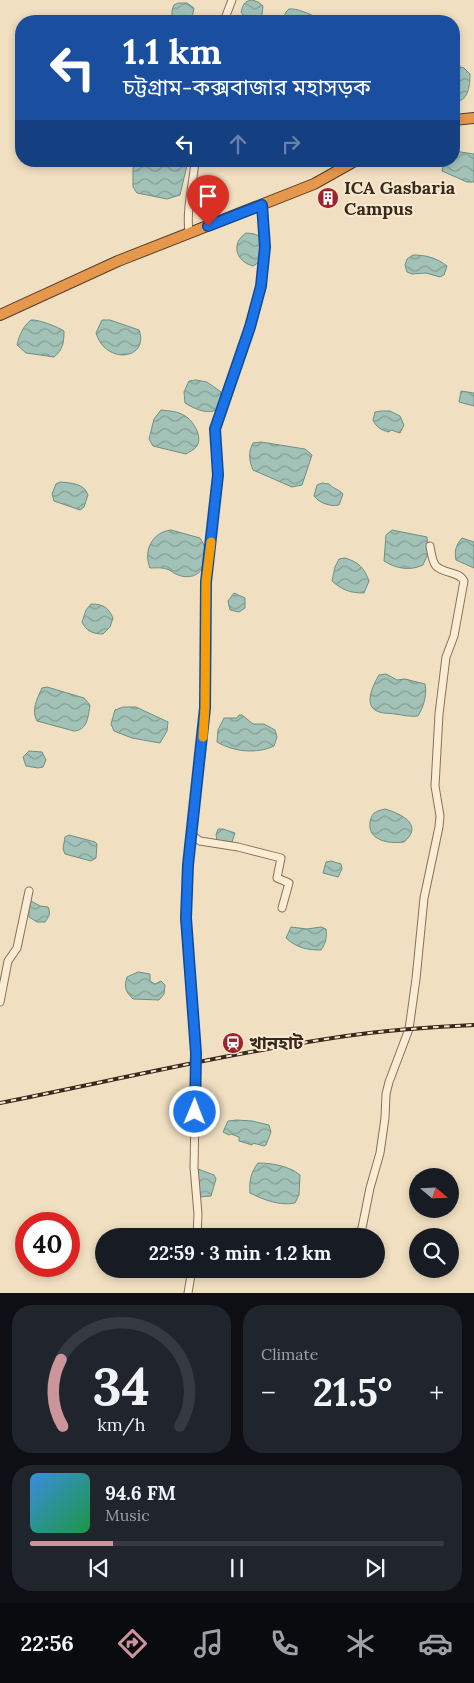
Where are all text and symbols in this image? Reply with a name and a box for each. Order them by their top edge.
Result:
text: 1.1 km [123,29,222,74]
icon: left [40,35,105,100]
text: চট্টগ্রাম-কক্সবাজার মহাসড়ক [123,73,371,101]
icon: left [171,130,199,158]
icon: ahead [224,130,252,158]
icon: right [277,130,305,158]
pin [187,175,229,226]
place label: ICA Gasbaria Campus [344,176,456,220]
icon: arrive [194,182,222,210]
building icon: ICA Gasbaria Campus [316,186,340,210]
station icon: খানহাট [221,1031,245,1055]
place label: খানহাট [249,1031,304,1054]
position arrow [168,1085,220,1137]
north arrow [409,1168,459,1218]
map controls [409,1168,459,1278]
speed limit sign: 40 [15,1212,80,1277]
button: search [409,1228,459,1278]
text: 22:59 · 3 min · 1.2 km [149,1241,331,1265]
text: Climate [261,1344,318,1364]
text: 34 [93,1353,150,1419]
text: 21.5° [313,1368,392,1416]
text: − [261,1375,276,1411]
text: + [429,1375,444,1411]
text: km/h [97,1413,146,1436]
text: 94.6 FM [105,1481,176,1505]
text: Music [105,1505,150,1525]
icon: previous [85,1554,113,1582]
icon: pause [223,1554,251,1582]
icon: next [361,1554,389,1582]
icon: directions [115,1626,150,1661]
icon: music [191,1626,226,1661]
icon: phone [267,1626,302,1661]
icon: climate [343,1626,378,1661]
icon: car [418,1626,453,1661]
text: 22:56 [20,1629,74,1657]

